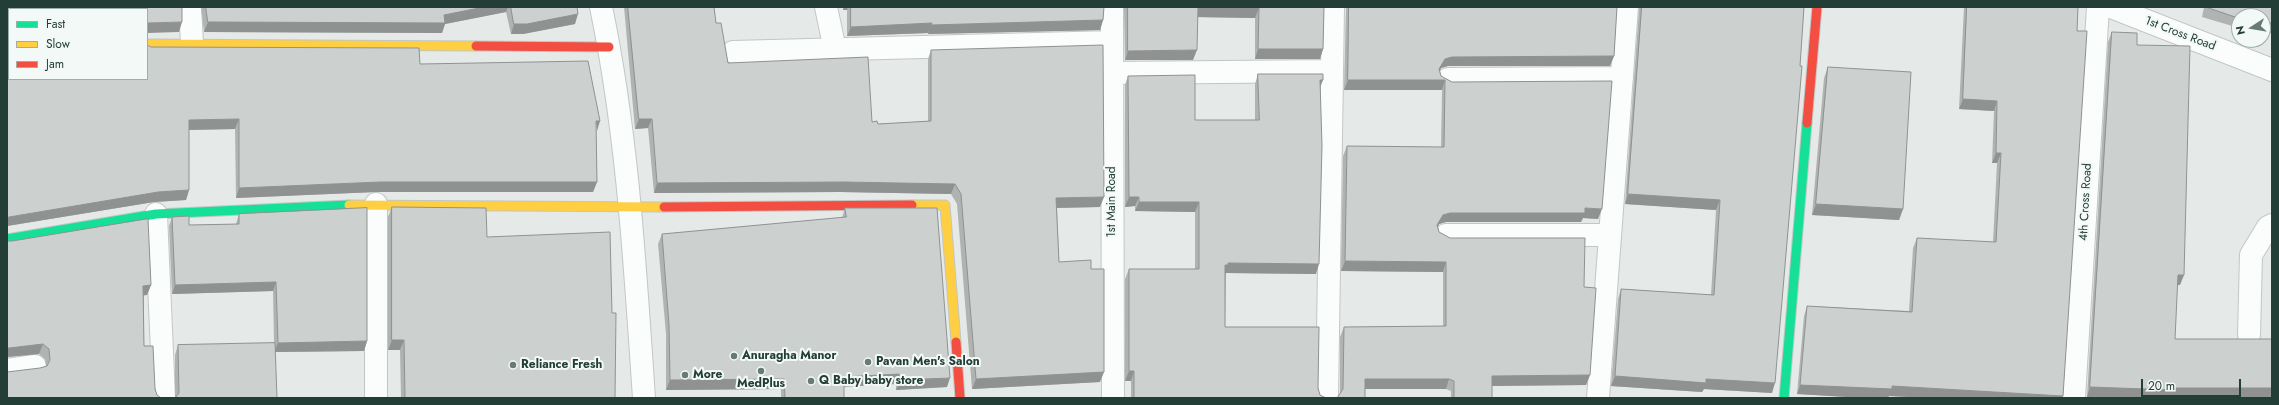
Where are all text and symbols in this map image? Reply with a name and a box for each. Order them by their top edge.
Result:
legend [8,8,148,80]
north arrow [2231,8,2271,48]
street label: 1st Cross Road [2143,14,2217,54]
text: Fast [46,15,65,33]
text: N [2232,24,2249,36]
text: Slow [46,35,70,53]
text: Jam [46,55,64,73]
street label: 4th Cross Road [2077,163,2095,241]
street label: 1st Main Road [1105,166,1119,238]
place label: Anuragha Manor [742,349,836,363]
marker: Anuragha Manor [729,351,739,361]
place label: Pavan Men's Salon [876,355,980,369]
marker: Pavan Men's Salon [863,357,873,367]
place label: Reliance Fresh [521,358,602,372]
marker: Reliance Fresh [508,360,518,370]
marker: MedPlus [756,366,766,376]
place label: More [693,368,722,382]
marker: More [680,370,690,380]
scale bar [2143,371,2243,397]
place label: Q Baby baby store [819,374,923,388]
marker: Q Baby baby store [806,376,816,386]
place label: MedPlus [737,377,785,391]
text: 20 m [2148,377,2175,395]

